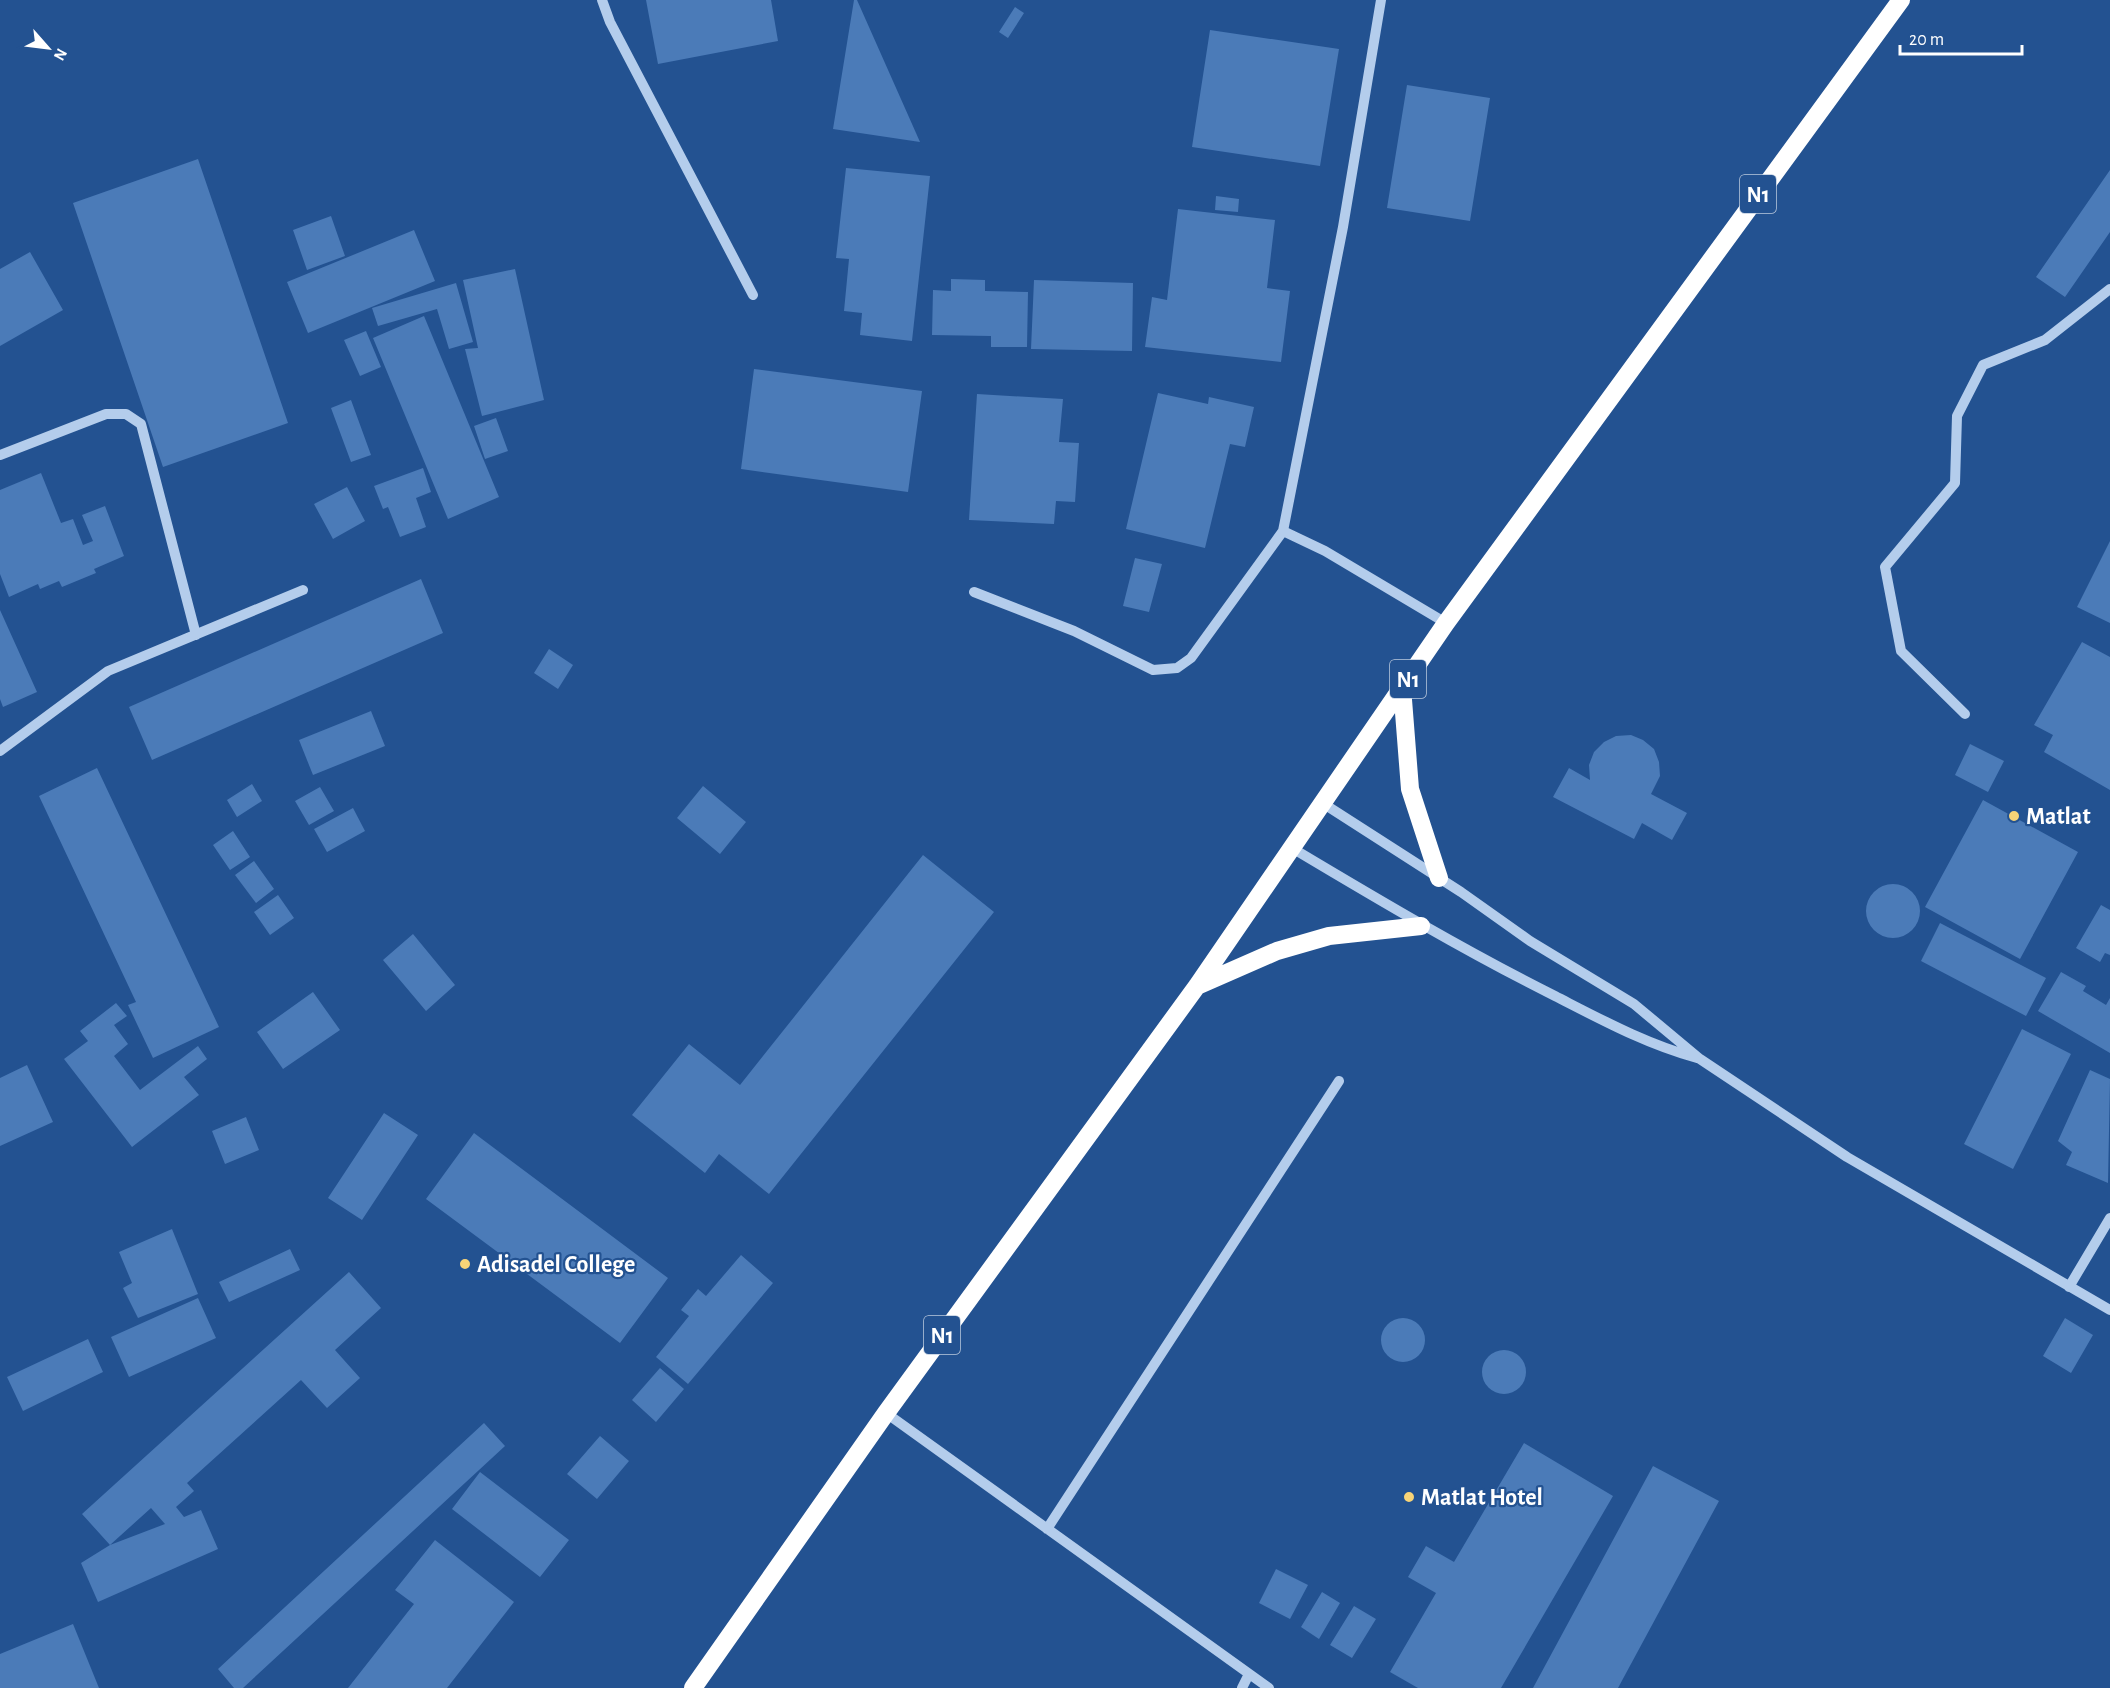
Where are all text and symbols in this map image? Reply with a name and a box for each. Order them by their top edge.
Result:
north arrow [18,18,78,78]
scale bar [1900,18,2022,56]
text: 20 m [1909,31,1944,49]
text: N [51,46,70,63]
road number: N1 [1740,175,1776,213]
road number: N1 [1390,660,1426,698]
place label: Matlat [2026,805,2091,829]
marker: Matlat [2007,809,2021,823]
place label: Adisadel College [477,1253,635,1277]
marker: Adisadel College [458,1257,472,1271]
road number: N1 [924,1316,960,1354]
place label: Matlat Hotel [1421,1486,1543,1510]
marker: Matlat Hotel [1402,1490,1416,1504]

